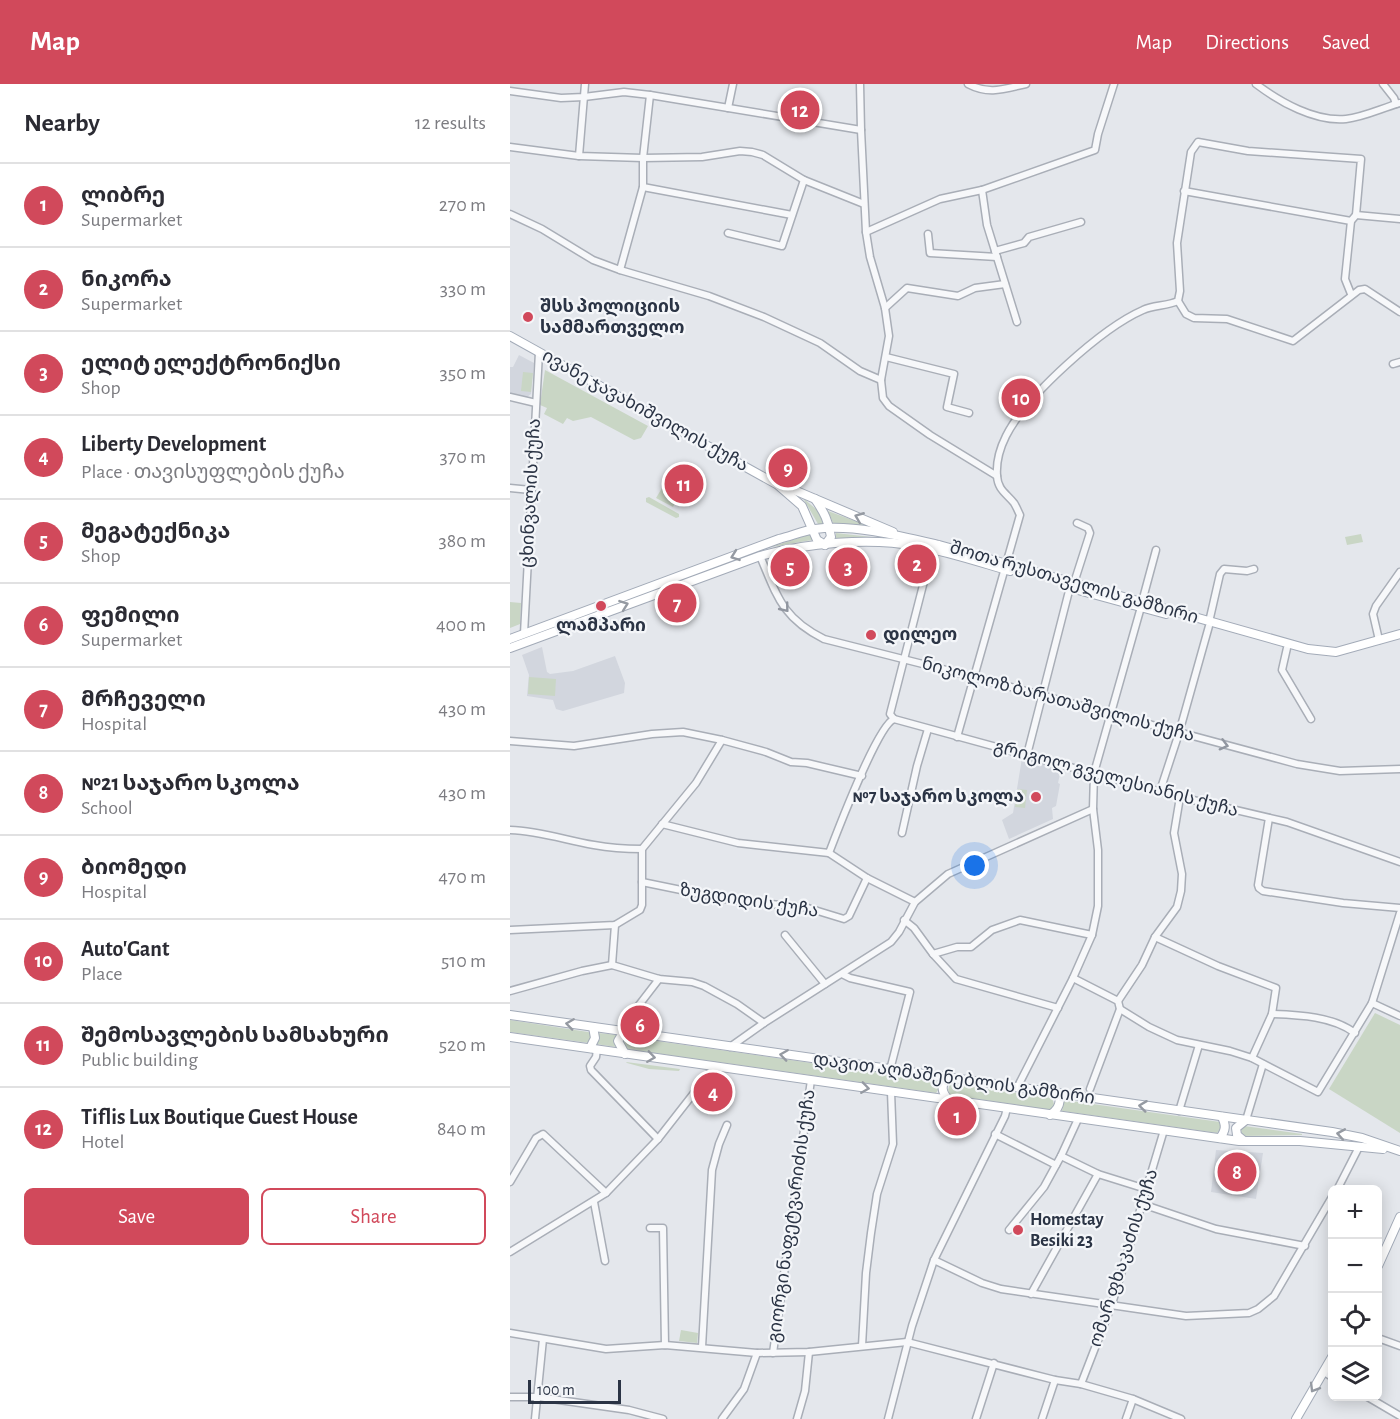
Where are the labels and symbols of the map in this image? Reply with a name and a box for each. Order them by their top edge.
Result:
pin: 12 [780,87,820,132]
place label: შსს პოლიციის სამმართველო [540,298,684,338]
marker: შსს პოლიციის სამმართველო [521,310,535,324]
street label: ივანე ჯავახიშვილის ქუჩა [539,347,751,476]
pin: 10 [1002,376,1040,420]
street label: ცხინვალის ქუჩა [518,418,545,568]
pin: 9 [768,446,808,490]
pin: 11 [664,462,704,506]
one-way arrow [854,512,865,524]
street label: შოთა რუსთაველის გამზირი [947,538,1201,628]
pin: 2 [898,542,936,586]
pin: 5 [770,544,810,590]
pin: 3 [828,544,868,590]
one-way arrow [730,548,741,561]
pin: 7 [658,580,696,626]
marker: ლამპარი [594,599,608,613]
one-way arrow [618,600,629,612]
one-way arrow [778,601,789,612]
place label: ლამპარი [556,616,646,636]
place label: დილეო [883,626,957,645]
marker: დილეო [864,628,878,642]
street label: ნიკოლოზ ბარათაშვილის ქუჩა [919,654,1197,746]
street label: გრიგოლ გველესიანის ქუჩა [992,737,1240,821]
one-way arrow [1219,738,1229,751]
place label: №7 საჯარო სკოლა [852,787,1024,807]
marker: №7 საჯარო სკოლა [1029,790,1043,804]
your location [960,851,989,880]
street label: ზუგდიდის ქუჩა [678,881,820,922]
pin: 6 [620,1002,660,1048]
one-way arrow [566,1018,575,1030]
one-way arrow [779,1049,789,1061]
street label: დავით აღმაშენებლის გამზირი [812,1049,1096,1109]
one-way arrow [646,1051,656,1063]
pin: 4 [694,1070,732,1114]
one-way arrow [860,1081,869,1093]
street label: გიორგი ნაფეტვარიძის ქუჩა [764,1088,820,1344]
pin: 1 [938,1094,976,1138]
one-way arrow [1139,1100,1148,1113]
one-way arrow [1336,1128,1346,1141]
pin: 8 [1218,1150,1256,1194]
street label: ომარ ფხაკაძის ქუჩა [1086,1166,1162,1350]
place label: Homestay Besiki 23 [1030,1211,1105,1250]
marker: Homestay Besiki 23 [1011,1223,1025,1237]
scale bar [528,1377,621,1404]
one-way arrow [1310,1382,1322,1392]

